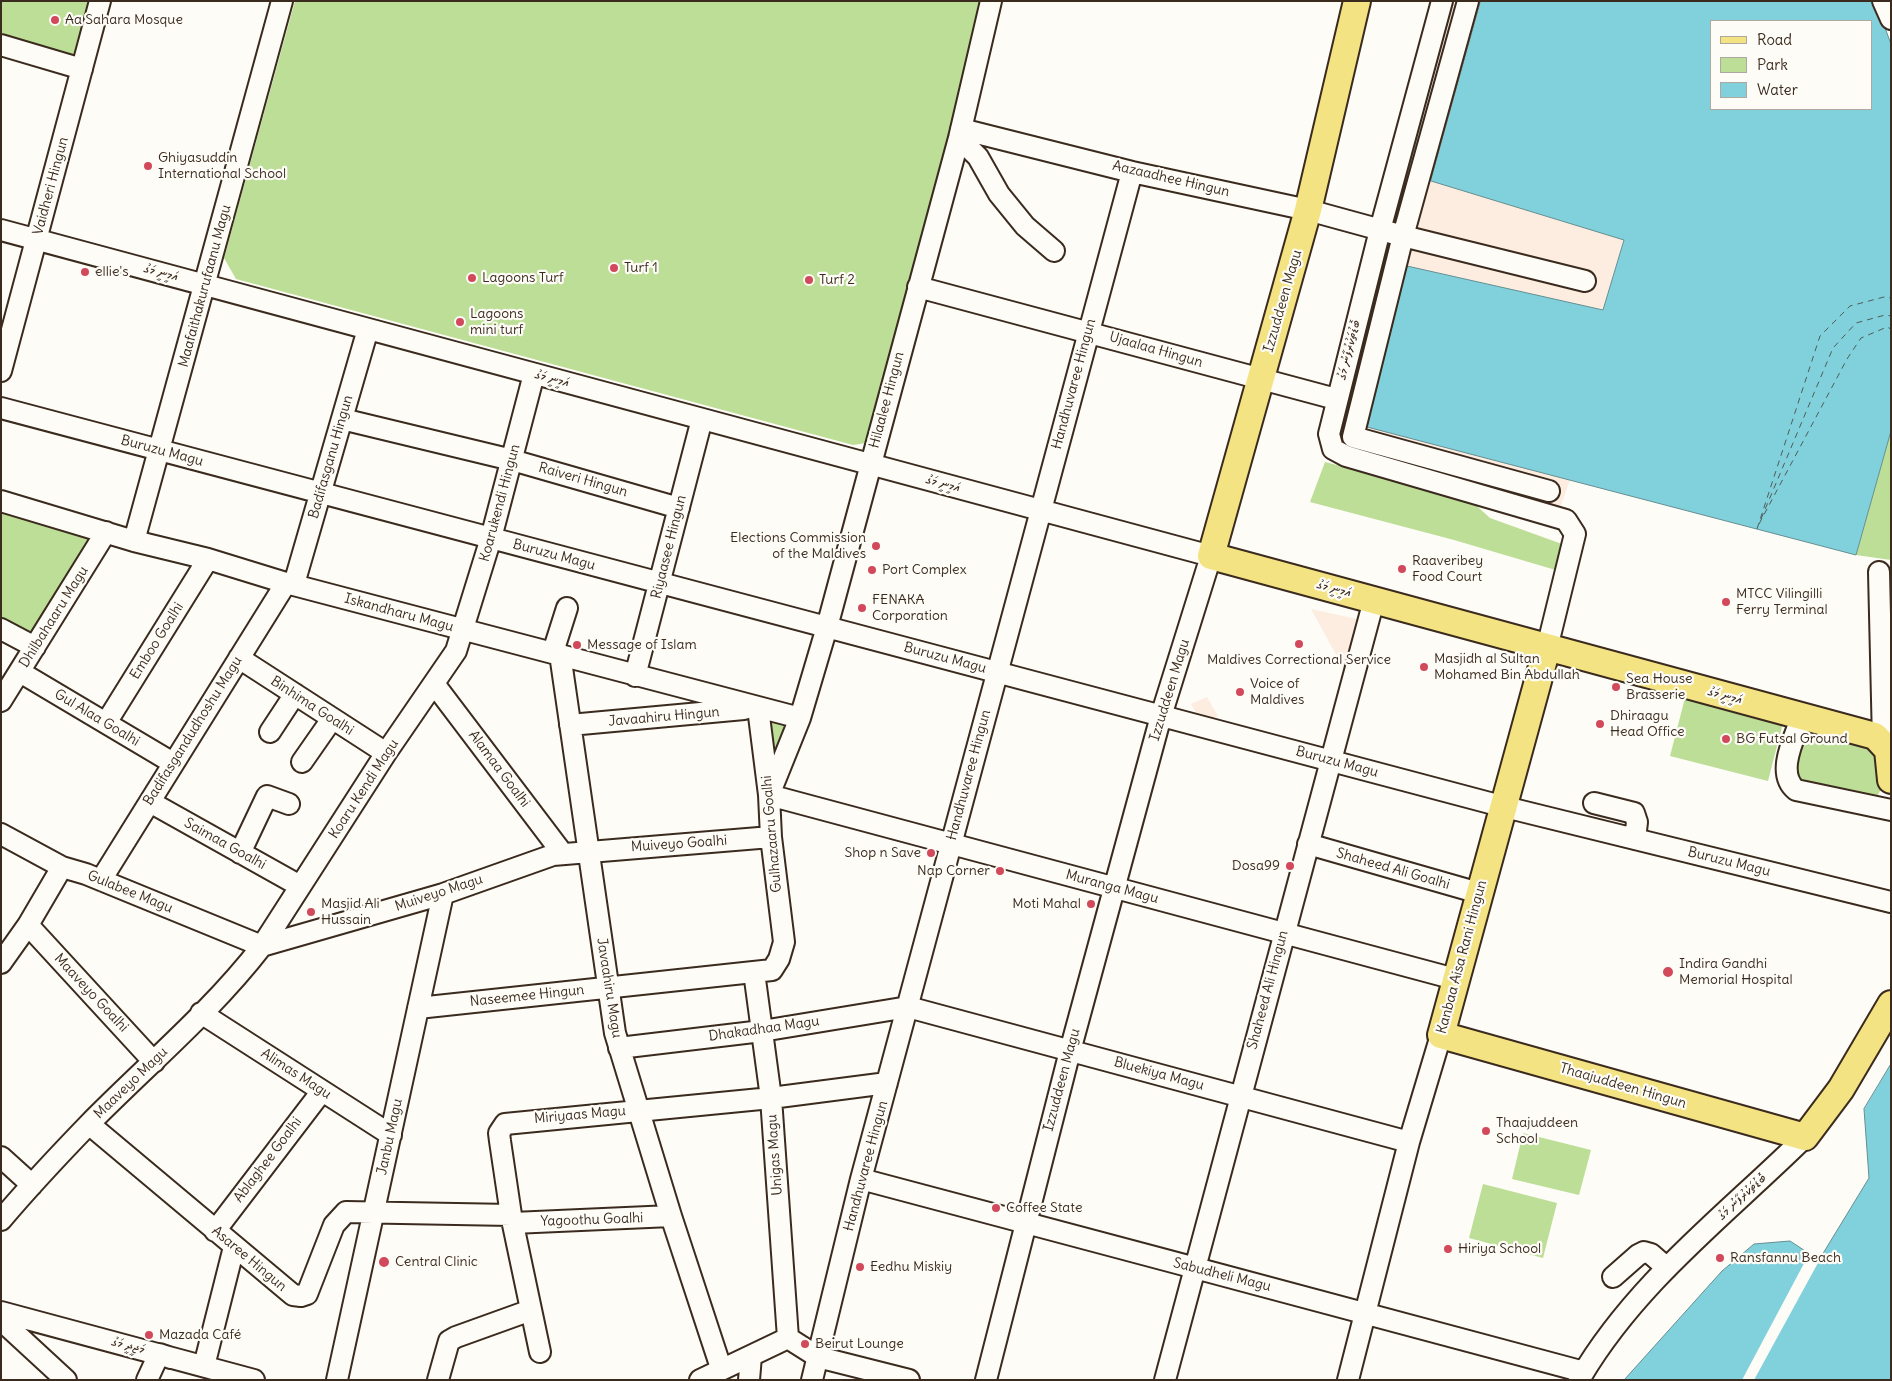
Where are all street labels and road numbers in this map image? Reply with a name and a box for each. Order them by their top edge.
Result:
street label: Vaidheri Hingun [30,135,72,237]
street label: Aazaadhee Hingun [1111,157,1231,201]
street label: Maafaithakurufaanu Magu [175,203,235,369]
street label: Izzuddeen Magu [1260,248,1306,354]
street label: އަމީނީ މަގު [142,260,180,286]
street label: Handhuvaree Hingun [1048,317,1100,451]
street label: ބޮޑުތަކުރުފާނު މަގު [1333,318,1365,382]
street label: Ujaalaa Hingun [1107,329,1205,371]
street label: Hilaalee Hingun [866,350,908,450]
street label: އަމީނީ މަގު [533,366,571,392]
street label: Badifasganu Hingun [305,393,357,521]
street label: Buruzu Magu [119,432,205,470]
street label: Koarukendi Hingun [476,442,524,564]
street label: Raiveri Hingun [537,459,629,501]
street label: އަމީނީ މަގު [924,471,962,497]
street label: Riyaasee Hingun [648,493,690,601]
street label: Buruzu Magu [511,536,597,574]
street label: Dhilbahaaru Magu [16,563,92,671]
street label: އަމީނީ މަގު [1315,576,1353,602]
street label: Iskandharu Magu [343,590,455,636]
street label: Emboo Goalhi [127,599,187,683]
street label: Izzuddeen Magu [1147,637,1193,743]
street label: Buruzu Magu [902,639,988,677]
street label: Badifasgandudhoshu Magu [140,653,246,809]
street label: Binhima Goalhi [267,673,357,739]
street label: އަމީނީ މަގު [1706,683,1744,709]
street label: Gul Alaa Goalhi [51,686,143,750]
street label: Javaahiru Hingun [608,704,720,730]
street label: Handhuvaree Hingun [943,708,995,842]
street label: Alamaa Goalhi [465,727,533,811]
street label: Koaru Kendi Magu [326,736,402,842]
street label: Buruzu Magu [1294,743,1380,781]
street label: Gulhazaaru Goalhi [759,775,785,893]
street label: Saimaa Goalhi [181,815,269,873]
street label: Muiveyo Goalhi [630,832,728,856]
street label: Buruzu Magu [1686,844,1772,880]
street label: Shaheed Ali Goalhi [1334,845,1452,893]
street label: Gulabee Magu [85,867,175,917]
street label: Muranga Magu [1064,867,1160,907]
street label: Muiveyo Magu [393,871,485,915]
street label: Kanbaa Aisa Rani Hingun [1433,878,1491,1036]
street label: Shaheed Ali Hingun [1244,929,1292,1051]
street label: Javaahiru Magu [593,937,625,1039]
street label: Maaveyo Goalhi [50,950,132,1036]
street label: Naseemee Hingun [469,982,585,1010]
street label: Dhakadhaa Magu [708,1013,820,1045]
street label: Izzuddeen Magu [1040,1027,1084,1133]
street label: Maaveyo Magu [91,1044,171,1122]
street label: Alimas Magu [258,1045,334,1103]
street label: Bluekiya Magu [1112,1054,1206,1094]
street label: Thaajuddeen Hingun [1558,1060,1688,1112]
street label: Janbu Magu [374,1097,406,1177]
street label: Handhuvaree Hingun [840,1099,892,1233]
street label: Miriyaas Magu [533,1103,627,1127]
street label: Ablaghee Goalhi [230,1114,306,1206]
street label: Unigas Magu [764,1114,786,1196]
street label: ބޮޑުތަކުރުފާނު މަގު [1714,1170,1770,1224]
street label: Yagoothu Goalhi [540,1210,644,1230]
street label: Asaree Hingun [208,1223,290,1295]
street label: Sabudheli Magu [1171,1255,1273,1295]
street label: މަޖީދީ މަގު [110,1334,146,1358]

